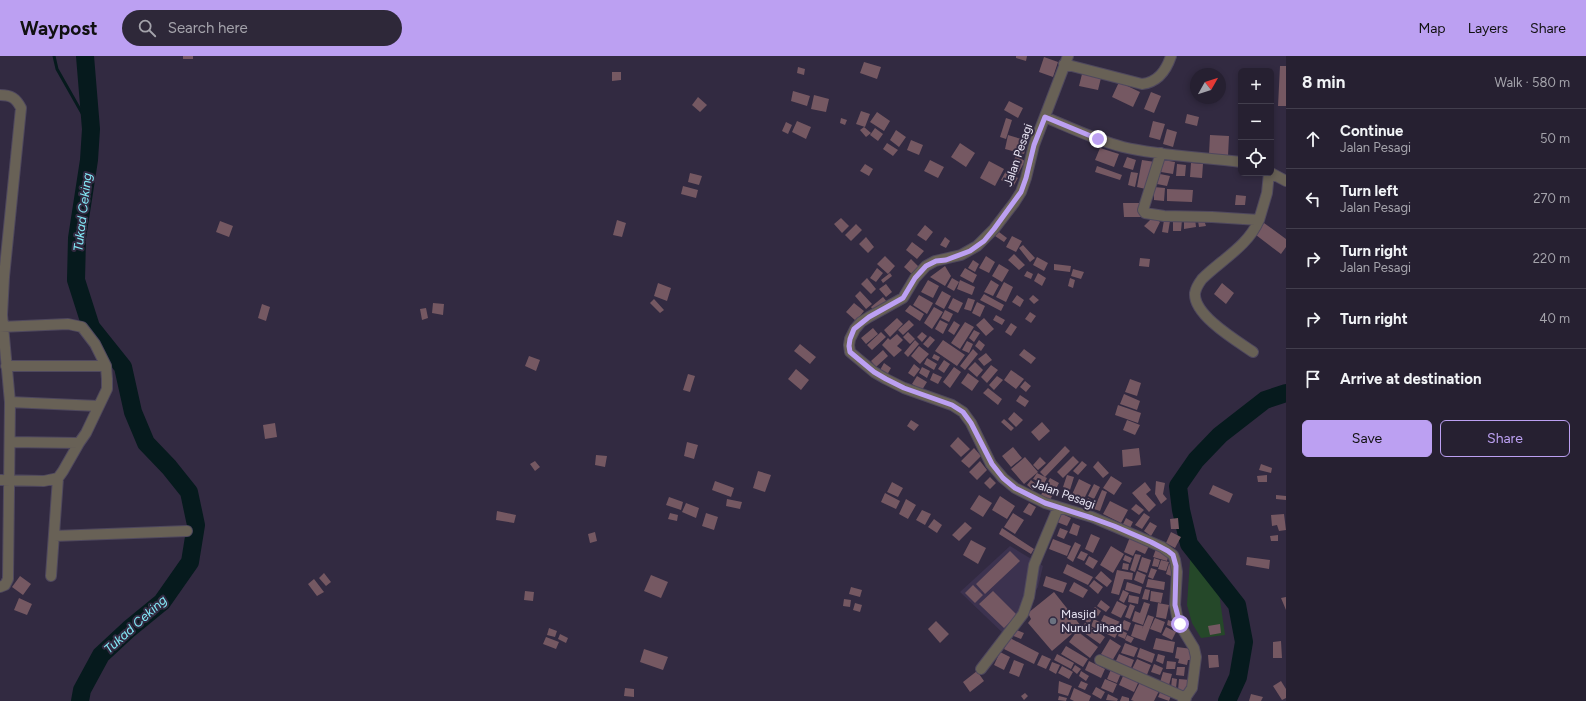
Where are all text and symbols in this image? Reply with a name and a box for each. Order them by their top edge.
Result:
search box [122,10,402,46]
text: Waypost [20,17,98,40]
icon: search [136,17,158,39]
text: Search here [168,19,248,37]
text: Map [1418,20,1446,37]
text: Layers [1468,20,1508,37]
text: Share [1530,20,1566,37]
north arrow [1190,68,1226,104]
map controls [1238,68,1274,176]
button: + [1238,68,1274,104]
text: 8 min [1302,72,1345,92]
text: Walk · 580 m [1494,75,1570,90]
button: − [1238,104,1274,140]
street label: Jalan Pesagi [1001,122,1035,188]
text: Continue [1340,122,1403,140]
icon: ahead [1302,128,1324,150]
route end [1089,130,1107,148]
text: 50 m [1540,131,1570,146]
button: locate [1238,140,1274,176]
text: Jalan Pesagi [1340,140,1411,155]
water label: Tukad Ceking [70,171,95,252]
text: Turn left [1340,182,1398,200]
icon: left [1302,188,1324,210]
text: 270 m [1533,191,1570,206]
text: Jalan Pesagi [1340,200,1411,215]
text: Turn right [1340,242,1408,260]
icon: right [1302,248,1324,270]
text: 220 m [1533,251,1570,266]
text: Jalan Pesagi [1340,260,1411,275]
icon: right [1302,308,1324,330]
text: Turn right [1340,310,1408,328]
text: 40 m [1539,311,1570,326]
icon: arrive [1302,368,1324,390]
text: Arrive at destination [1340,370,1481,388]
button: Save [1302,420,1432,457]
button: Share [1440,420,1570,457]
street label: Jalan Pesagi [1031,476,1097,512]
water label: Tukad Ceking [101,592,170,656]
place label: Masjid Nurul Jihad [1061,607,1122,635]
route start [1171,615,1189,633]
marker: Masjid Nurul Jihad [1048,616,1058,626]

